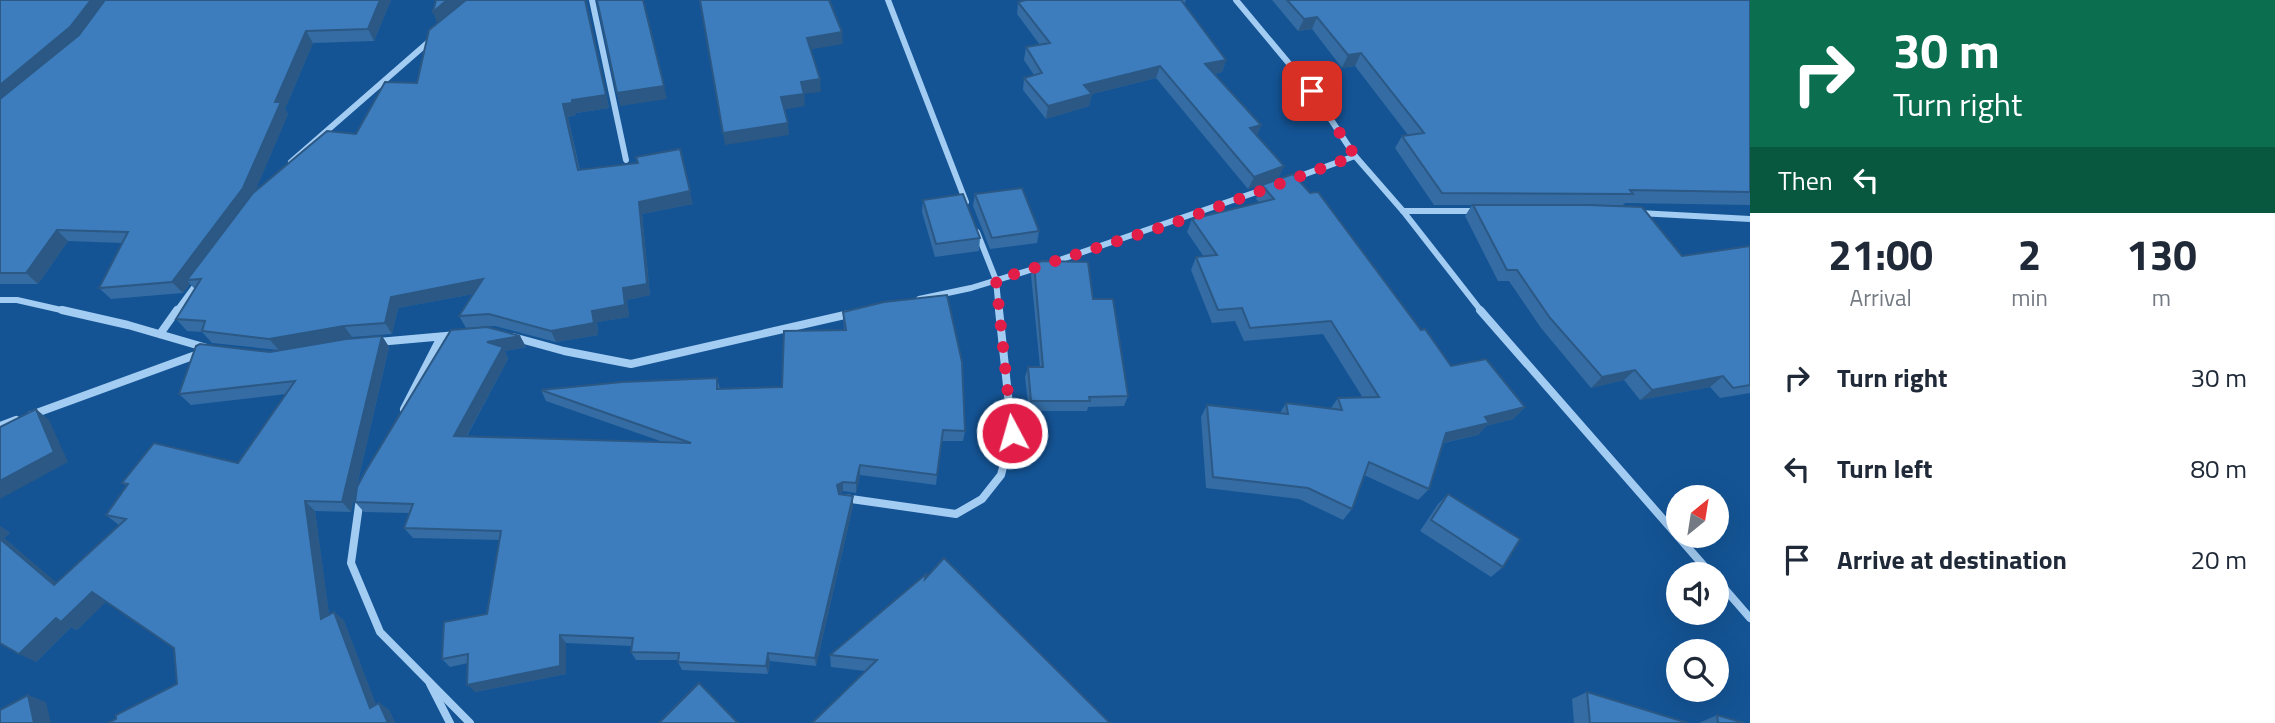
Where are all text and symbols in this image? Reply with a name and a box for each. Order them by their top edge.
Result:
text: 30 m [1893,12,2000,87]
icon: right [1778,28,1869,119]
pin [1282,61,1342,121]
icon: arrive [1293,72,1331,110]
text: Turn right [1893,80,2022,128]
text: Then [1778,161,1833,200]
icon: left [1847,161,1885,199]
text: 21:00 [1828,222,1933,286]
text: 2 [2018,222,2041,286]
text: 130 [2126,222,2197,286]
text: Arrival [1849,280,1912,315]
text: min [2011,280,2048,315]
text: m [2152,280,2171,315]
text: Turn right [1837,358,1948,397]
text: 30 m [2190,358,2247,397]
icon: right [1778,359,1816,397]
position arrow [975,396,1049,470]
text: Turn left [1837,449,1932,488]
text: 80 m [2190,449,2247,488]
icon: left [1778,450,1816,488]
north arrow [1666,485,1729,548]
map controls [1666,485,1729,702]
text: Arrive at destination [1837,540,2067,579]
text: 20 m [2190,540,2247,579]
icon: arrive [1778,541,1816,579]
button: sound [1666,562,1729,625]
button: search [1666,639,1729,702]

